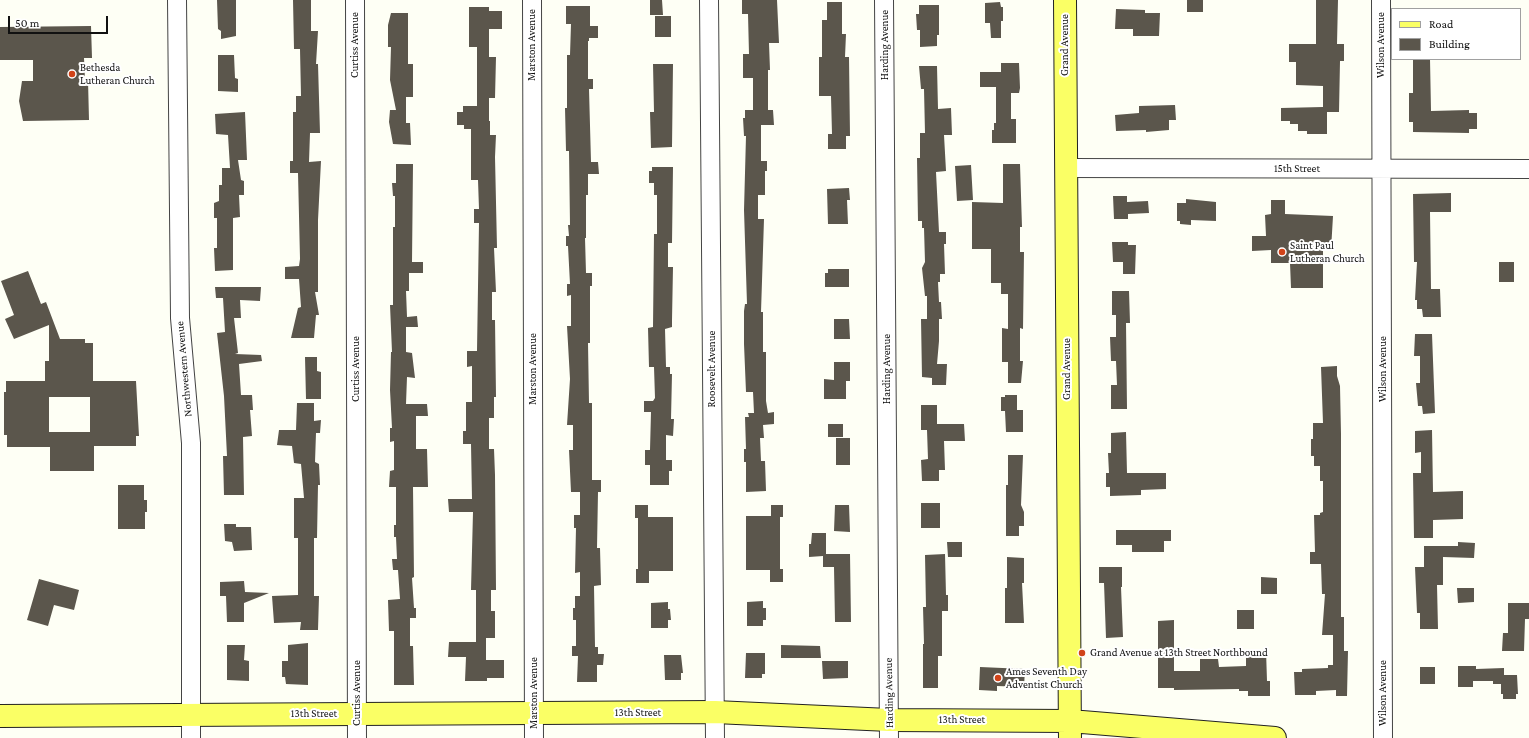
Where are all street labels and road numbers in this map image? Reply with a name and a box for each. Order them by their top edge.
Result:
street label: Marston Avenue [525,9,539,81]
street label: Harding Avenue [878,10,892,80]
street label: Curtiss Avenue [348,12,362,78]
street label: Wilson Avenue [1374,12,1388,78]
street label: Grand Avenue [1058,14,1072,76]
street label: 15th Street [1274,162,1320,176]
street label: Northwestern Avenue [173,321,195,417]
street label: Roosevelt Avenue [705,331,719,407]
street label: Marston Avenue [526,333,540,405]
street label: Harding Avenue [880,334,894,404]
street label: Curtiss Avenue [349,336,363,402]
street label: Wilson Avenue [1376,336,1390,402]
street label: Grand Avenue [1060,338,1074,400]
street label: Marston Avenue [527,657,541,729]
street label: Harding Avenue [882,658,896,728]
street label: Curtiss Avenue [350,660,364,726]
street label: Wilson Avenue [1376,660,1390,726]
street label: 13th Street [615,706,661,720]
street label: 13th Street [291,707,337,721]
street label: 13th Street [939,713,985,727]

